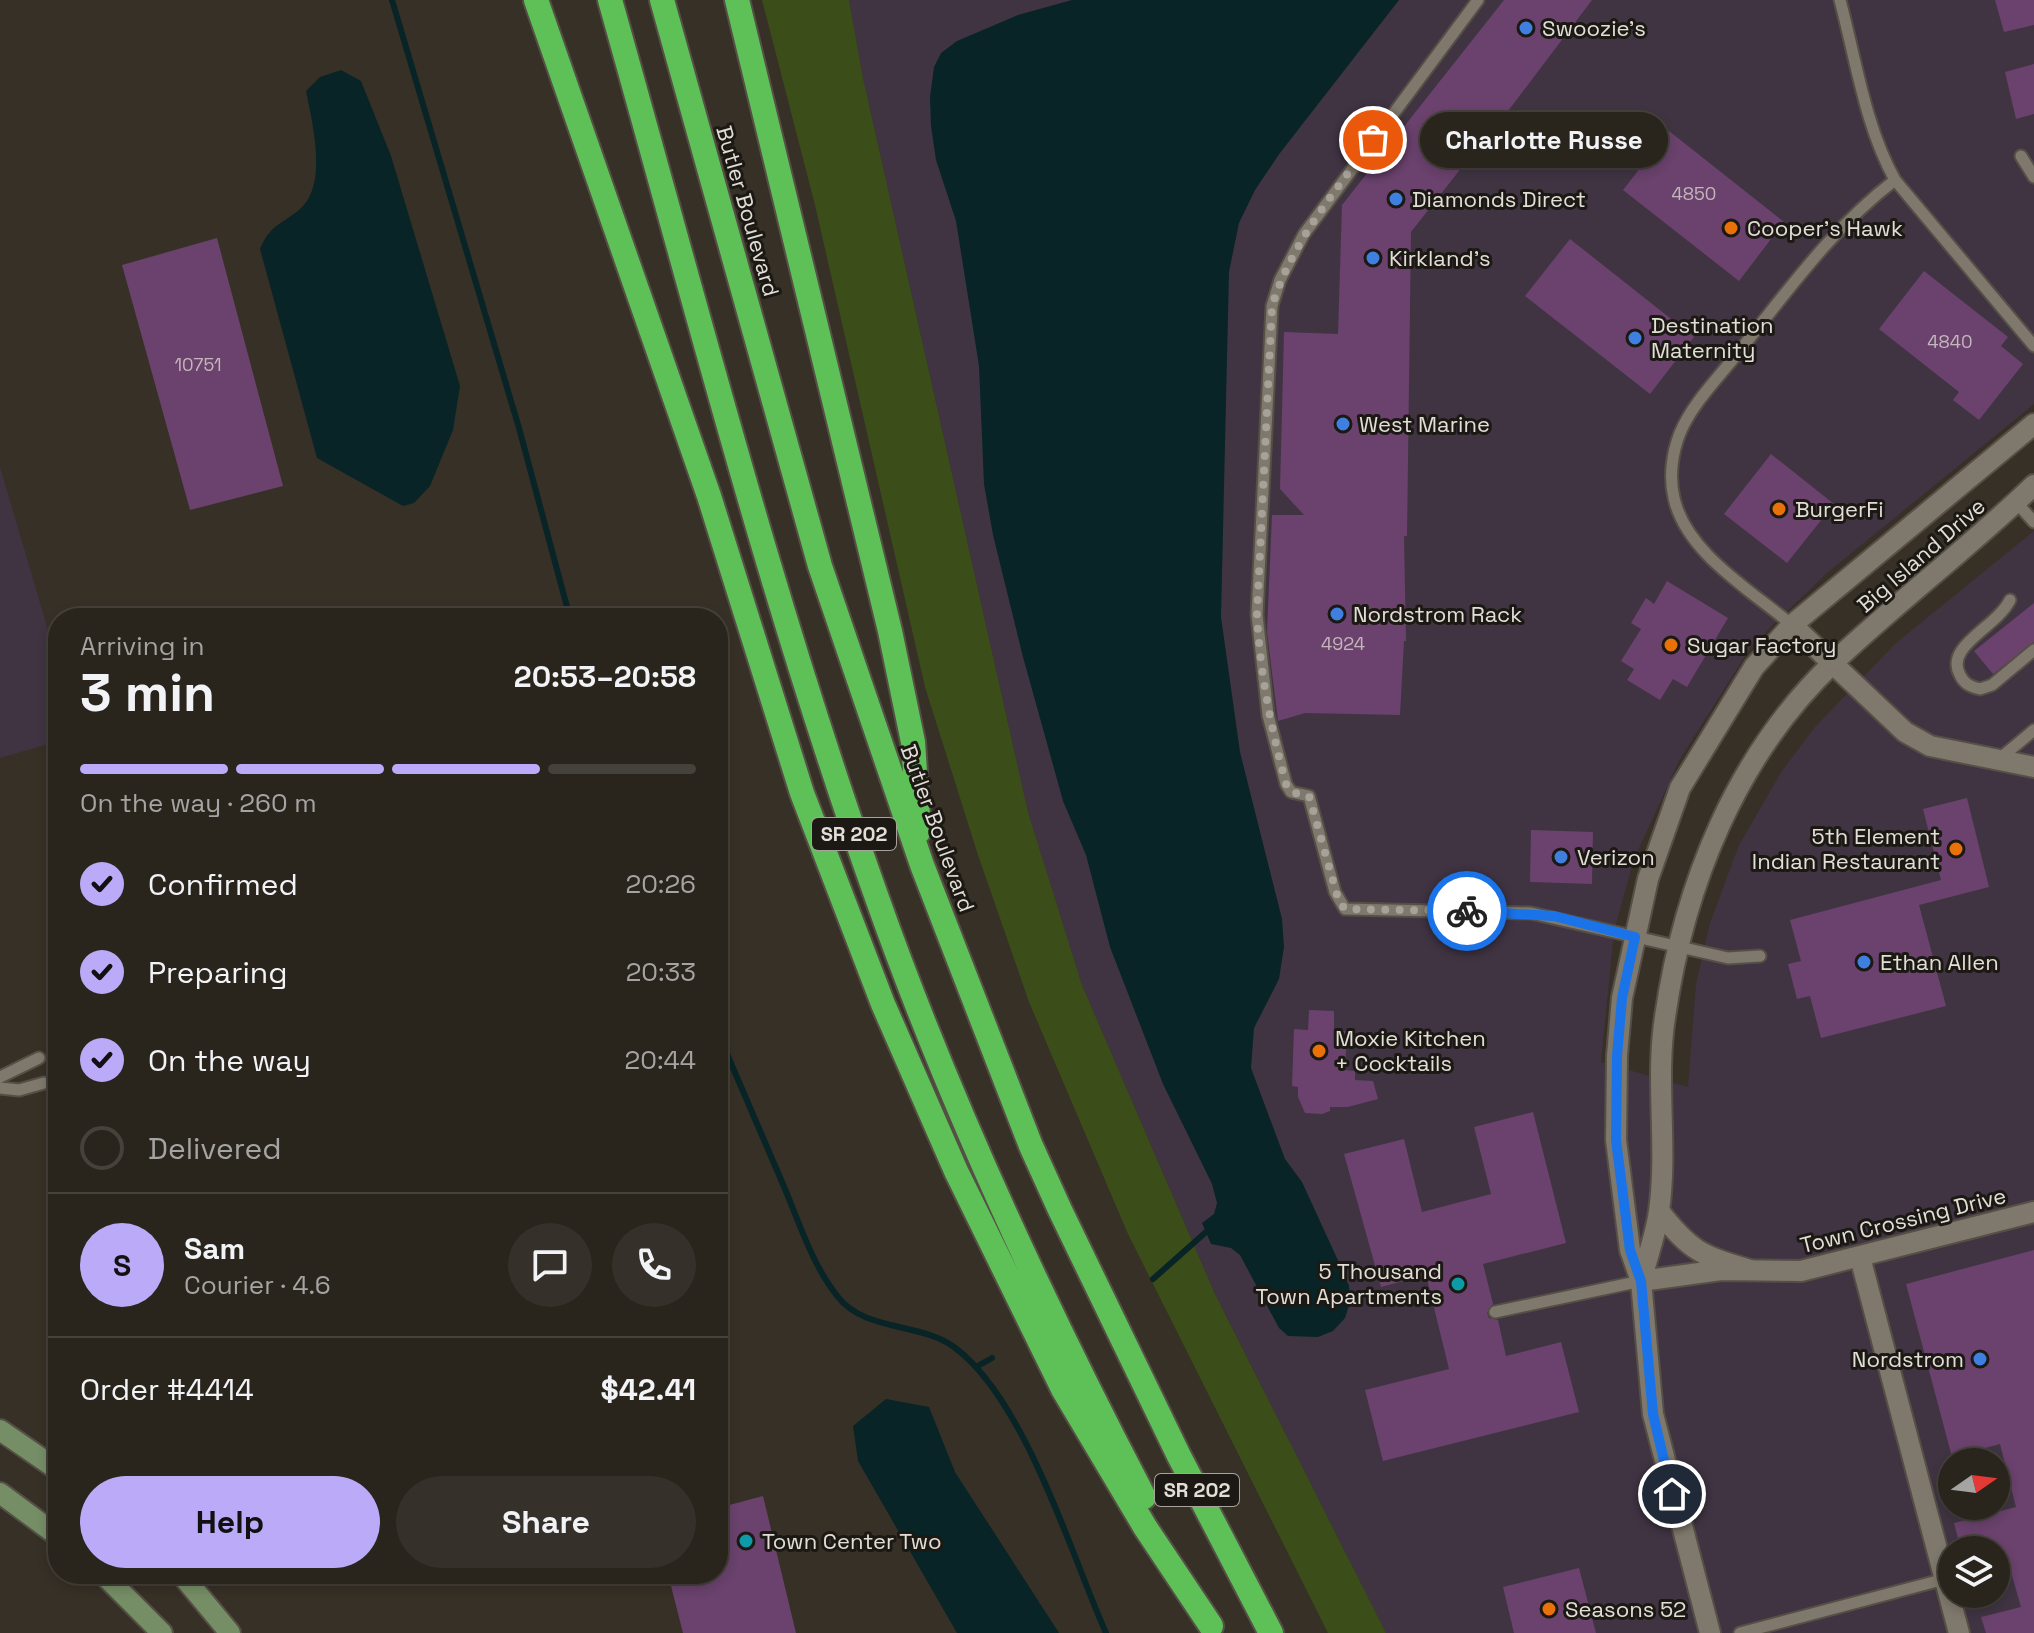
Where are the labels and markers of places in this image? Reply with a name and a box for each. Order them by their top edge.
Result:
place label: Swoozie's [1542,14,1646,42]
marker: Swoozie's [1517,19,1535,37]
pin [1339,106,1407,174]
callout: Charlotte Russe [1421,112,1669,168]
place label: Diamonds Direct [1412,185,1586,213]
marker: Diamonds Direct [1387,190,1405,208]
place label: Cooper's Hawk [1747,214,1903,242]
marker: Cooper's Hawk [1722,219,1740,237]
place label: Kirkland's [1389,244,1491,272]
marker: Kirkland's [1364,249,1382,267]
place label: Destination Maternity [1651,311,1774,364]
marker: Destination Maternity [1626,329,1644,347]
place label: West Marine [1359,410,1490,438]
marker: West Marine [1334,415,1352,433]
place label: BurgerFi [1795,495,1884,523]
marker: BurgerFi [1770,500,1788,518]
place label: Nordstrom Rack [1353,600,1522,628]
marker: Nordstrom Rack [1328,605,1346,623]
place label: Sugar Factory [1687,631,1837,659]
marker: Sugar Factory [1662,636,1680,654]
place label: 5th Element Indian Restaurant [1752,822,1940,875]
marker: 5th Element Indian Restaurant [1947,840,1965,858]
place label: Verizon [1577,843,1655,871]
marker: Verizon [1552,848,1570,866]
place label: Ethan Allen [1880,948,1999,976]
marker: Ethan Allen [1855,953,1873,971]
place label: Moxie Kitchen + Cocktails [1335,1024,1486,1077]
marker: Moxie Kitchen + Cocktails [1310,1042,1328,1060]
place label: 5 Thousand Town Apartments [1255,1257,1442,1310]
marker: 5 Thousand Town Apartments [1449,1275,1467,1293]
place label: Nordstrom [1852,1345,1964,1373]
marker: Nordstrom [1971,1350,1989,1368]
pin [1638,1460,1706,1528]
place label: Town Center Two [762,1527,942,1555]
marker: Town Center Two [737,1532,755,1550]
place label: Seasons 52 [1565,1595,1686,1623]
marker: Seasons 52 [1540,1600,1558,1618]

